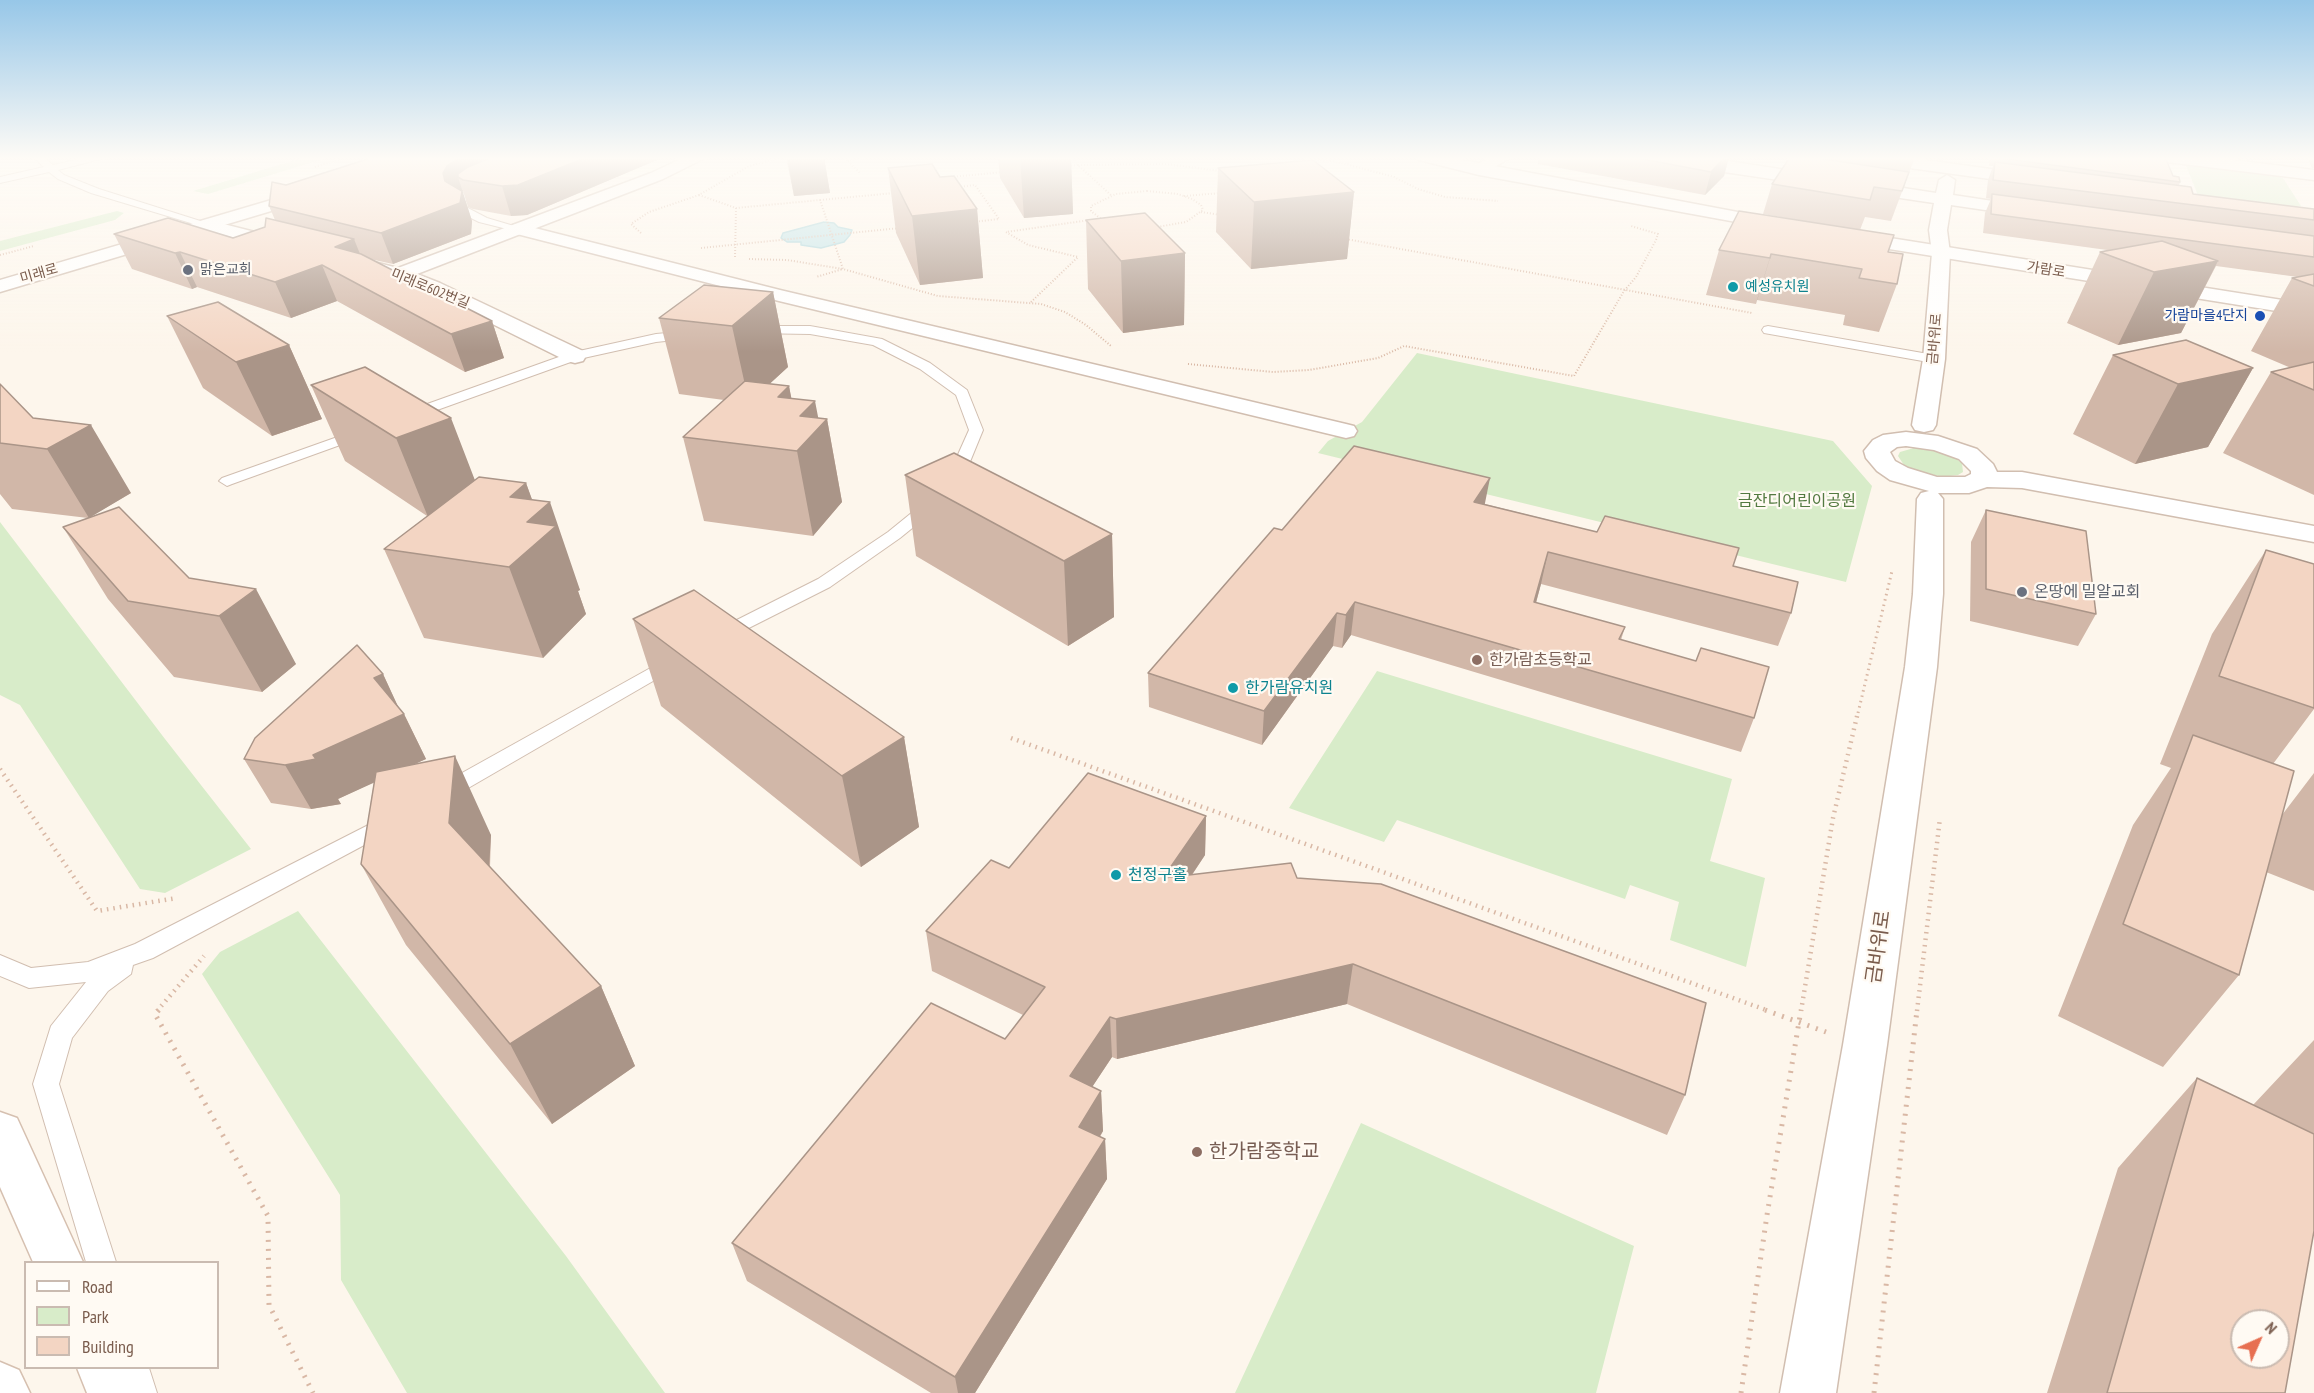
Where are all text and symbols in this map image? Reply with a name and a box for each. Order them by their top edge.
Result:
street label: 가람로 [2026,259,2066,281]
street label: 미래로 [18,261,60,287]
place label: 맑은교회 [200,262,252,278]
marker: 맑은교회 [181,263,195,277]
street label: 미래로602번길 [388,266,472,312]
place label: 예성유치원 [1745,279,1809,295]
marker: 예성유치원 [1726,280,1740,294]
place label: 가람마을4단지 [2164,308,2248,324]
marker: 가람마을4단지 [2253,309,2267,323]
street label: 금바위로 [1924,313,1946,365]
park label: 금잔디어린이공원 [1738,491,1856,511]
place label: 온땅에 밀알교회 [2034,582,2140,602]
marker: 온땅에 밀알교회 [2015,585,2029,599]
place label: 한가람초등학교 [1489,650,1592,670]
marker: 한가람초등학교 [1470,653,1484,667]
place label: 한가람유치원 [1245,678,1333,698]
marker: 한가람유치원 [1226,681,1240,695]
place label: 천정구홀 [1128,865,1187,885]
marker: 천정구홀 [1109,868,1123,882]
street label: 금바위로 [1862,909,1896,985]
place label: 한가람중학교 [1209,1140,1319,1164]
marker: 한가람중학교 [1190,1145,1204,1159]
legend [24,1261,219,1369]
text: Road [82,1275,113,1298]
text: Park [82,1305,109,1328]
north arrow [2230,1309,2290,1369]
text: N [2261,1318,2281,1338]
text: Building [82,1335,134,1358]

